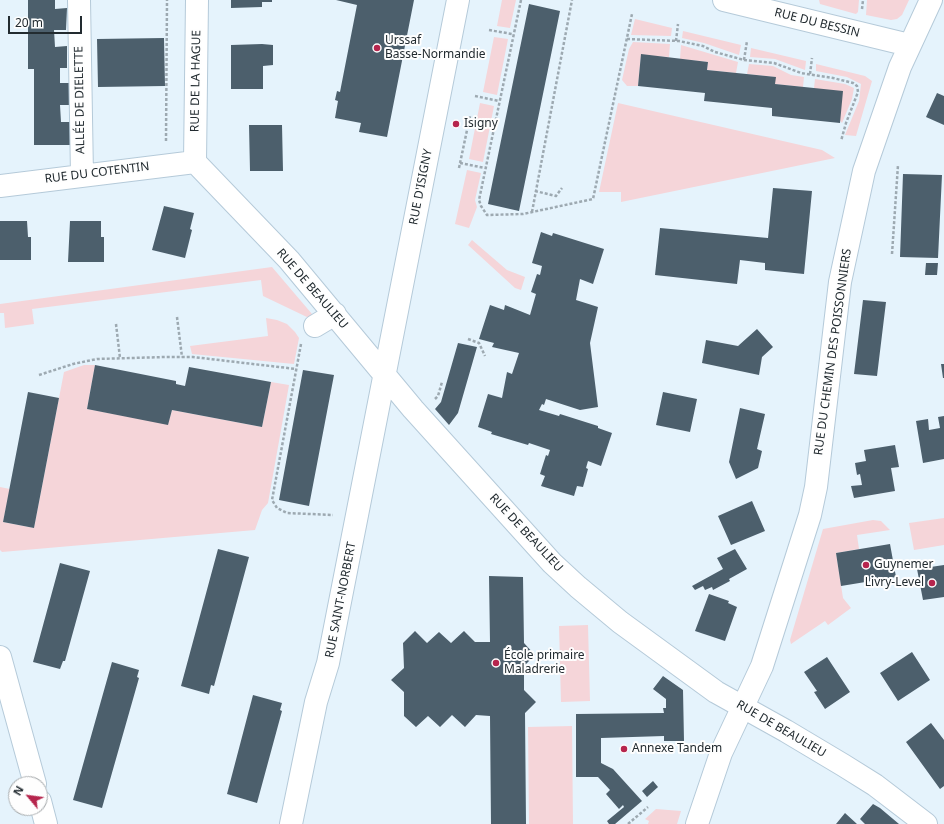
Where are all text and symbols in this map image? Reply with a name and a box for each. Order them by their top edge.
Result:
street label: RUE DU BESSIN [773,5,861,41]
scale bar [10,8,84,34]
text: 20 m [15,14,43,31]
street label: RUE DE LA HAGUE [188,30,204,132]
place label: Urssaf Basse-Normandie [385,34,486,62]
marker: Urssaf Basse-Normandie [372,43,382,53]
street label: ALLÉE DE DIELETTE [72,46,88,154]
place label: Isigny [464,117,498,131]
marker: Isigny [451,119,461,129]
street label: RUE D'ISIGNY [407,148,435,226]
street label: RUE DU COTENTIN [44,159,150,187]
street label: RUE DE BEAULIEU [273,246,351,332]
street label: RUE DU CHEMIN DES POISSONNIERS [811,248,855,456]
street label: RUE DE BEAULIEU [486,491,566,575]
street label: RUE SAINT-NORBERT [323,541,359,659]
place label: Guynemer [874,558,933,572]
marker: Guynemer [861,560,871,570]
place label: Livry-Level [865,576,924,590]
marker: Livry-Level [927,578,937,588]
place label: École primaire Maladrerie [504,649,585,677]
marker: École primaire Maladrerie [491,658,501,668]
street label: RUE DE BEAULIEU [734,697,828,761]
place label: Annexe Tandem [632,742,722,756]
marker: Annexe Tandem [619,744,629,754]
north arrow [8,776,48,816]
text: N [9,783,27,798]

